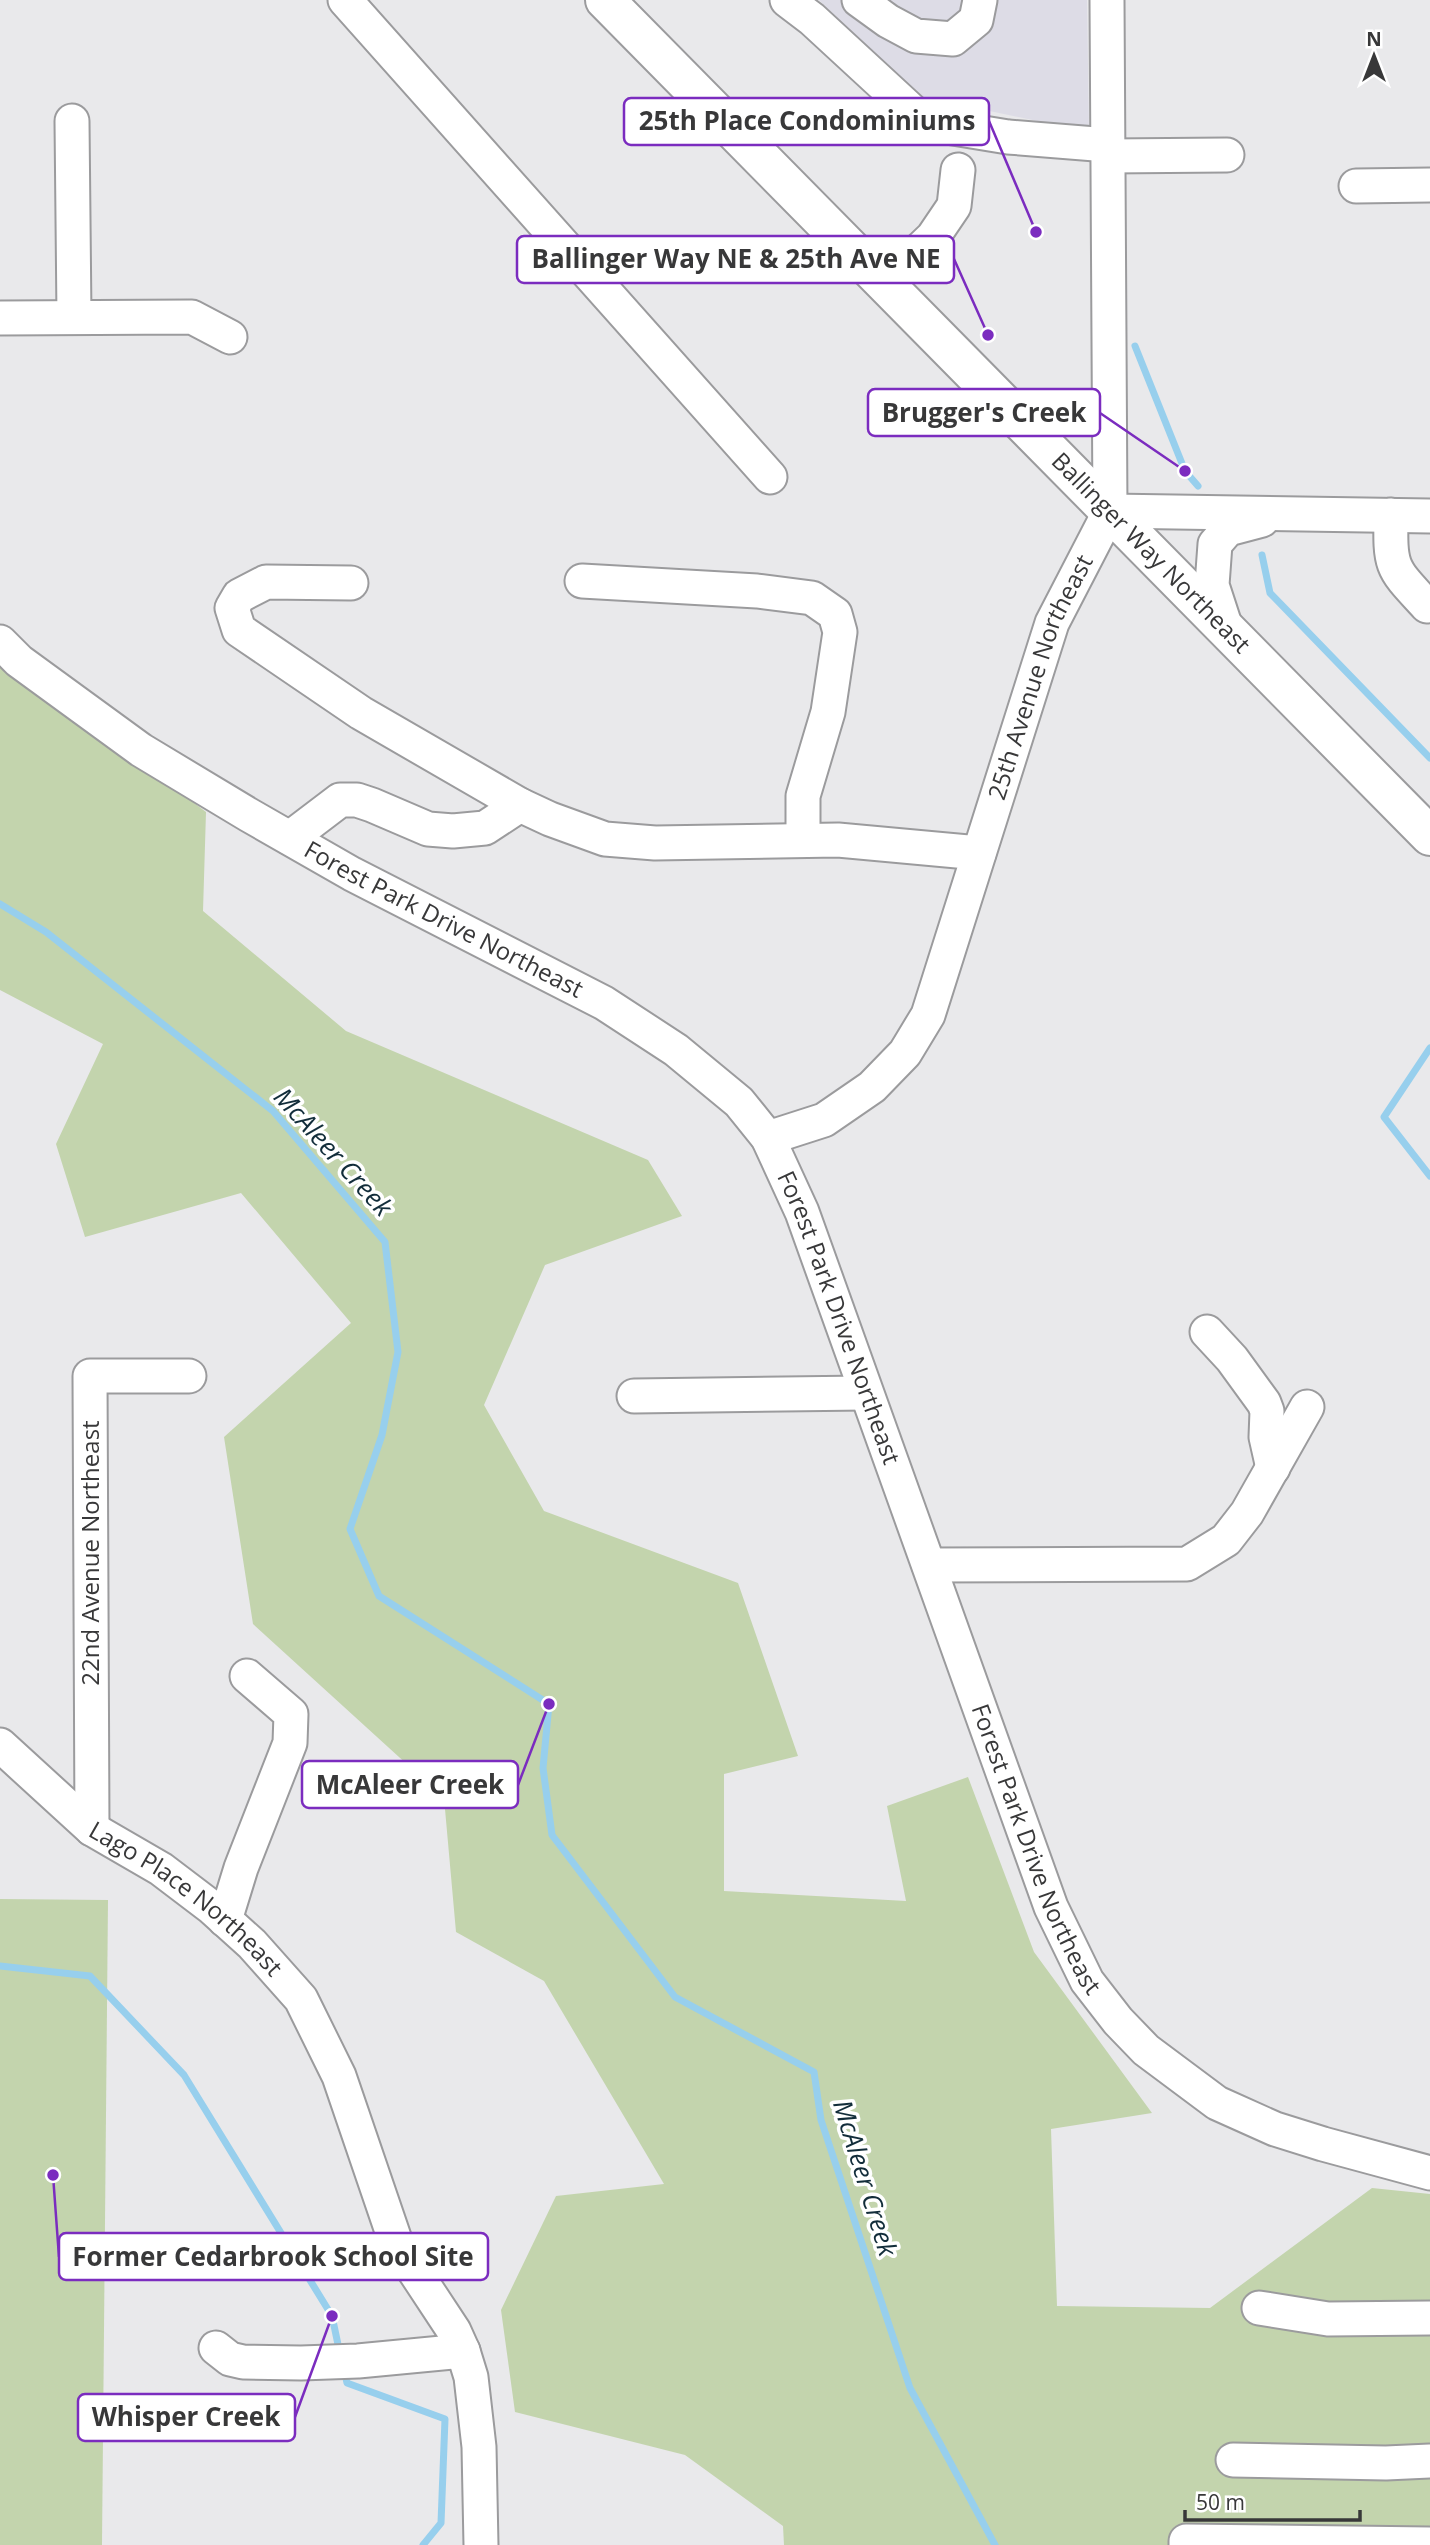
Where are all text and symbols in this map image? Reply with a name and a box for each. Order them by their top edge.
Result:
north arrow [1339,21,1409,91]
text: N [1366,26,1382,52]
callout: 25th Place Condominiums [624,98,989,145]
text: 25th Place Condominiums [639,102,975,138]
callout: Ballinger Way NE & 25th Ave NE [517,236,954,283]
text: Ballinger Way NE & 25th Ave NE [531,240,941,276]
callout: Brugger's Creek [868,389,1100,436]
text: Brugger's Creek [882,394,1087,430]
street label: Ballinger Way Northeast [1045,444,1259,660]
street label: 25th Avenue Northeast [979,548,1100,804]
street label: Forest Park Drive Northeast [299,832,589,1005]
water label: McAleer Creek [266,1079,402,1224]
street label: Forest Park Drive Northeast [770,1165,909,1468]
street label: 22nd Avenue Northeast [73,1420,106,1686]
street label: Forest Park Drive Northeast [965,1699,1109,2001]
callout: McAleer Creek [302,1761,518,1808]
text: McAleer Creek [316,1766,505,1802]
street label: Lago Place Northeast [84,1813,291,1982]
water label: McAleer Creek [825,2095,907,2262]
callout: Former Cedarbrook School Site [59,2233,488,2280]
text: Former Cedarbrook School Site [72,2238,474,2274]
callout: Whisper Creek [78,2394,295,2441]
text: Whisper Creek [92,2398,281,2434]
scale bar [1185,2478,1360,2522]
text: 50 m [1196,2488,1245,2516]

